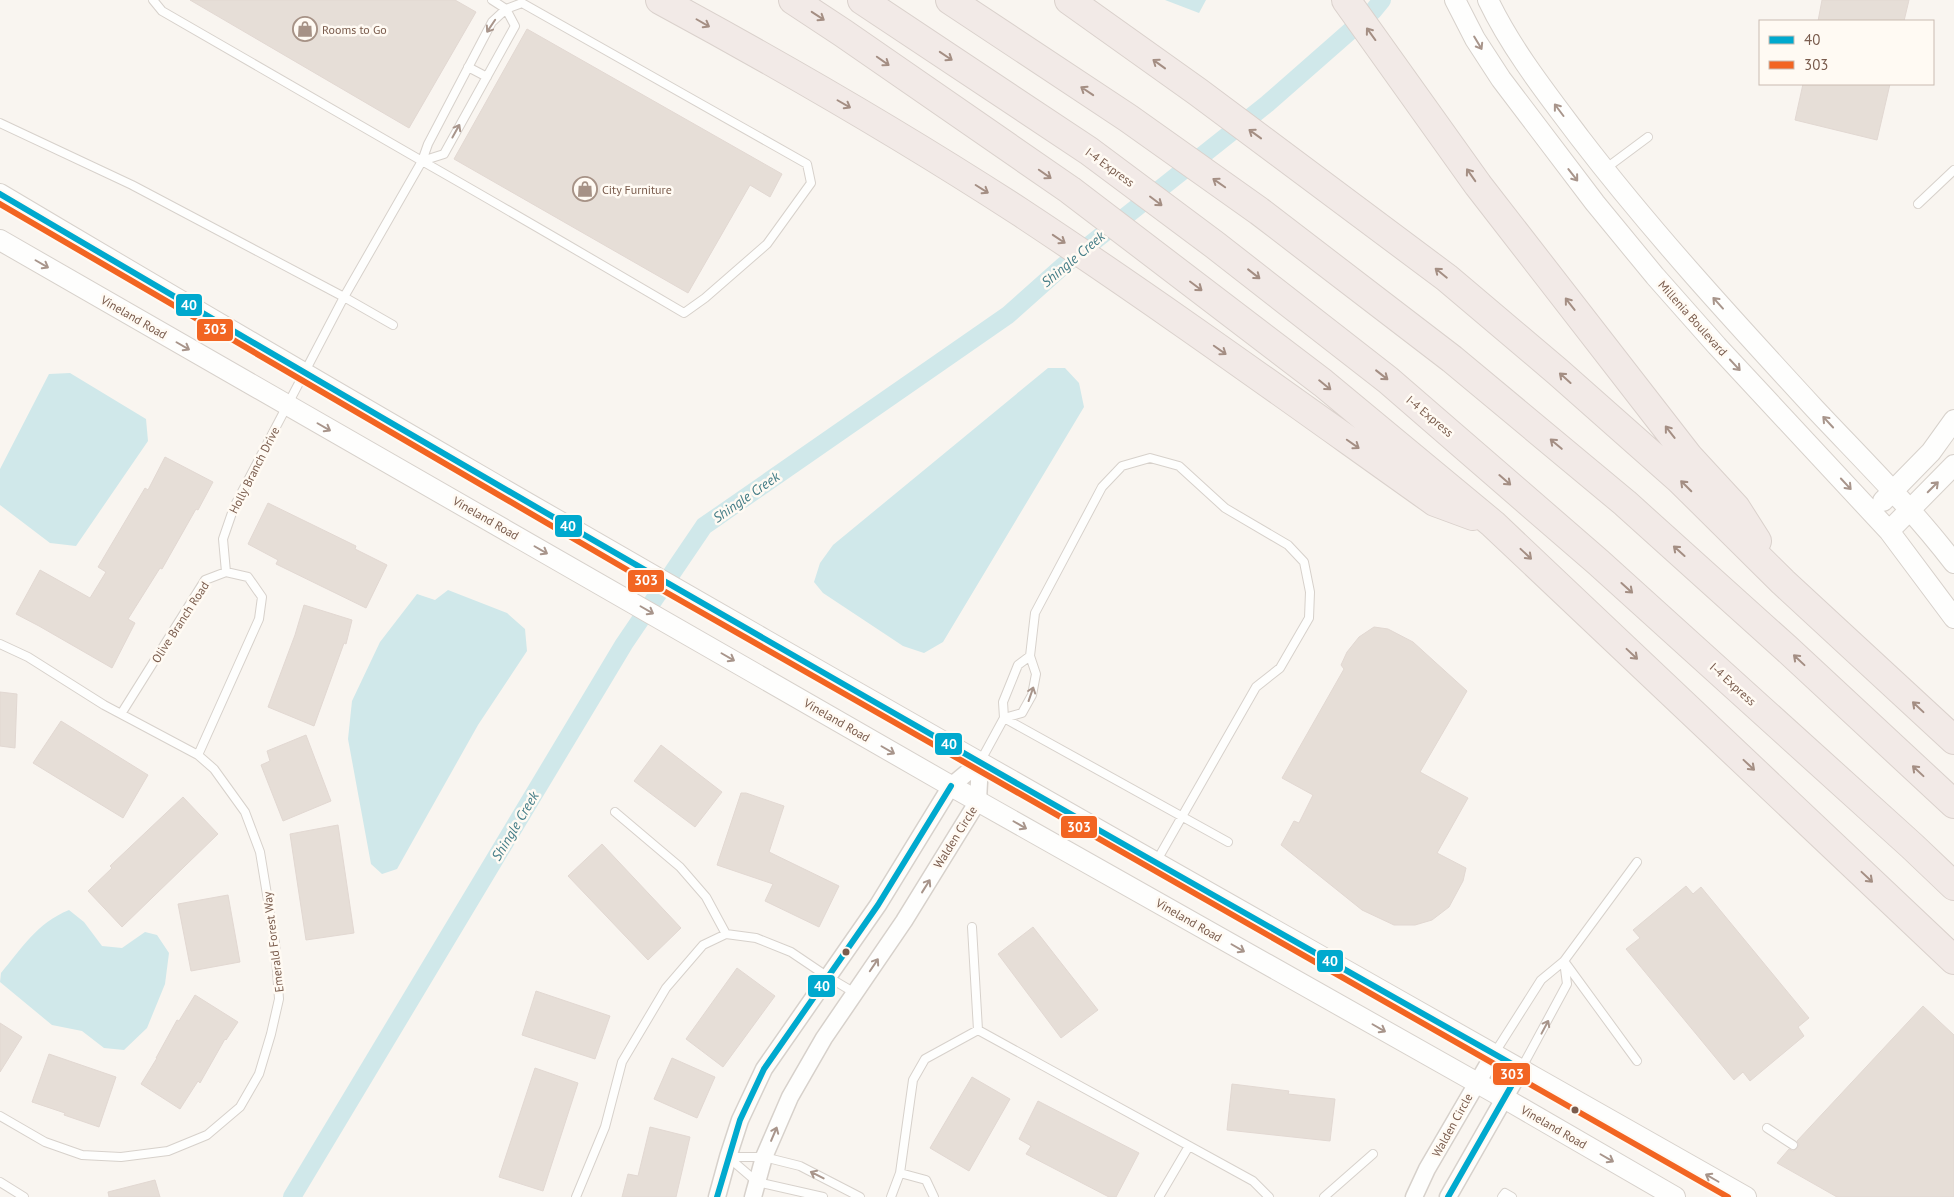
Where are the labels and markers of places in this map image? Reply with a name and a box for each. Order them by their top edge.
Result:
shop icon: Rooms to Go [292,16,318,42]
place label: Rooms to Go [322,22,387,37]
shop icon: City Furniture [572,176,598,202]
place label: City Furniture [602,182,672,197]
unlabelled marker [841,947,851,957]
unlabelled marker [1570,1105,1580,1115]

